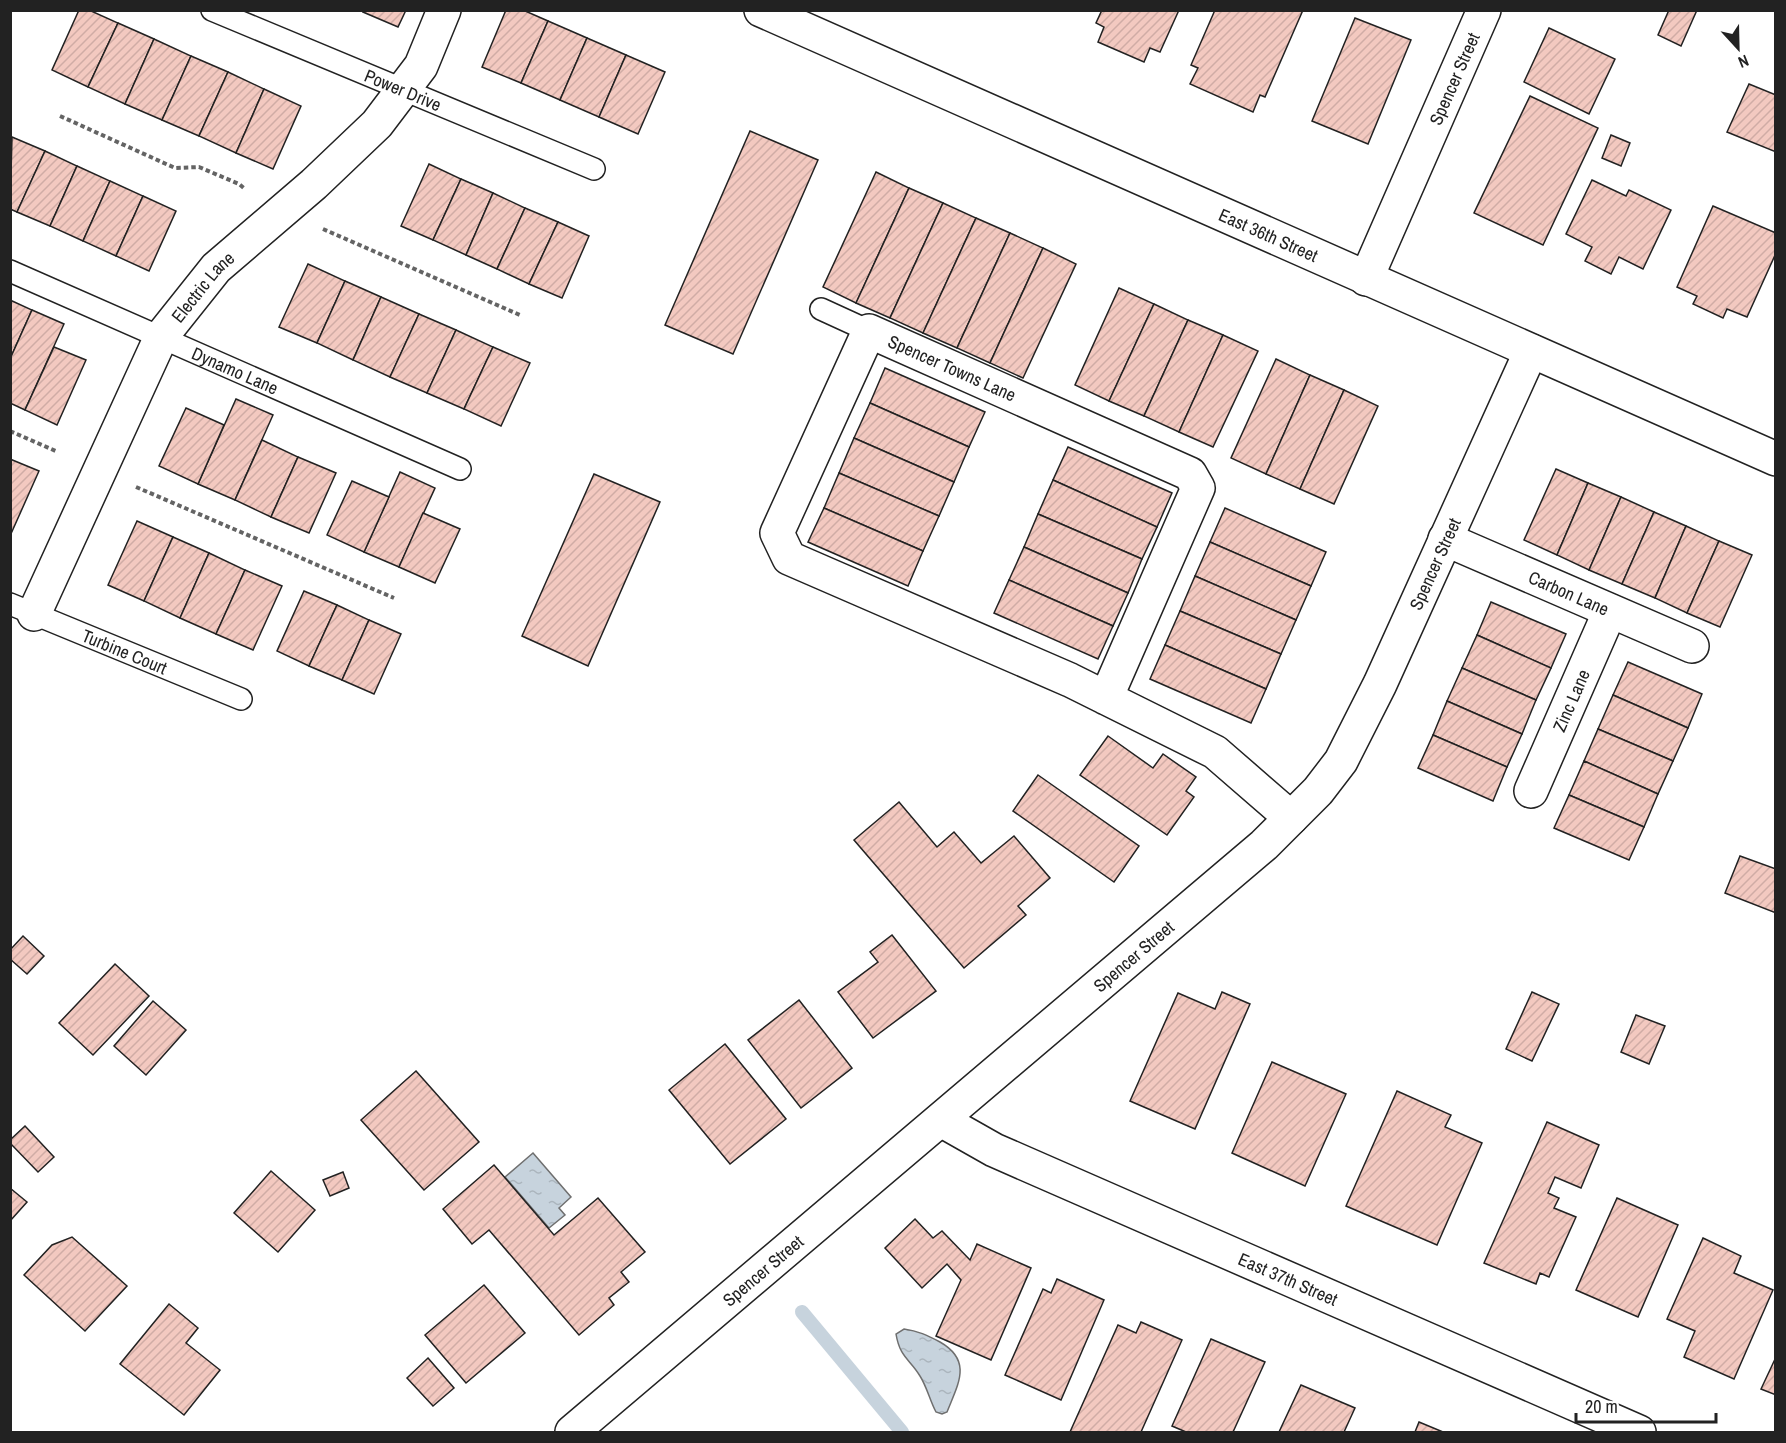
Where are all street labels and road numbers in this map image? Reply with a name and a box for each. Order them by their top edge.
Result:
street label: Spencer Street [1423,28,1485,129]
street label: Power Drive [361,62,445,117]
street label: East 36th Street [1215,202,1322,267]
street label: Electric Lane [165,245,239,327]
street label: Spencer Towns Lane [884,329,1020,407]
street label: Dynamo Lane [188,340,282,400]
street label: Spencer Street [1403,514,1466,614]
street label: Carbon Lane [1525,564,1613,621]
street label: Turbine Court [78,623,171,680]
street label: Zinc Lane [1546,665,1595,735]
street label: Spencer Street [1088,914,1179,997]
street label: Spencer Street [717,1229,808,1312]
street label: East 37th Street [1235,1246,1342,1311]

